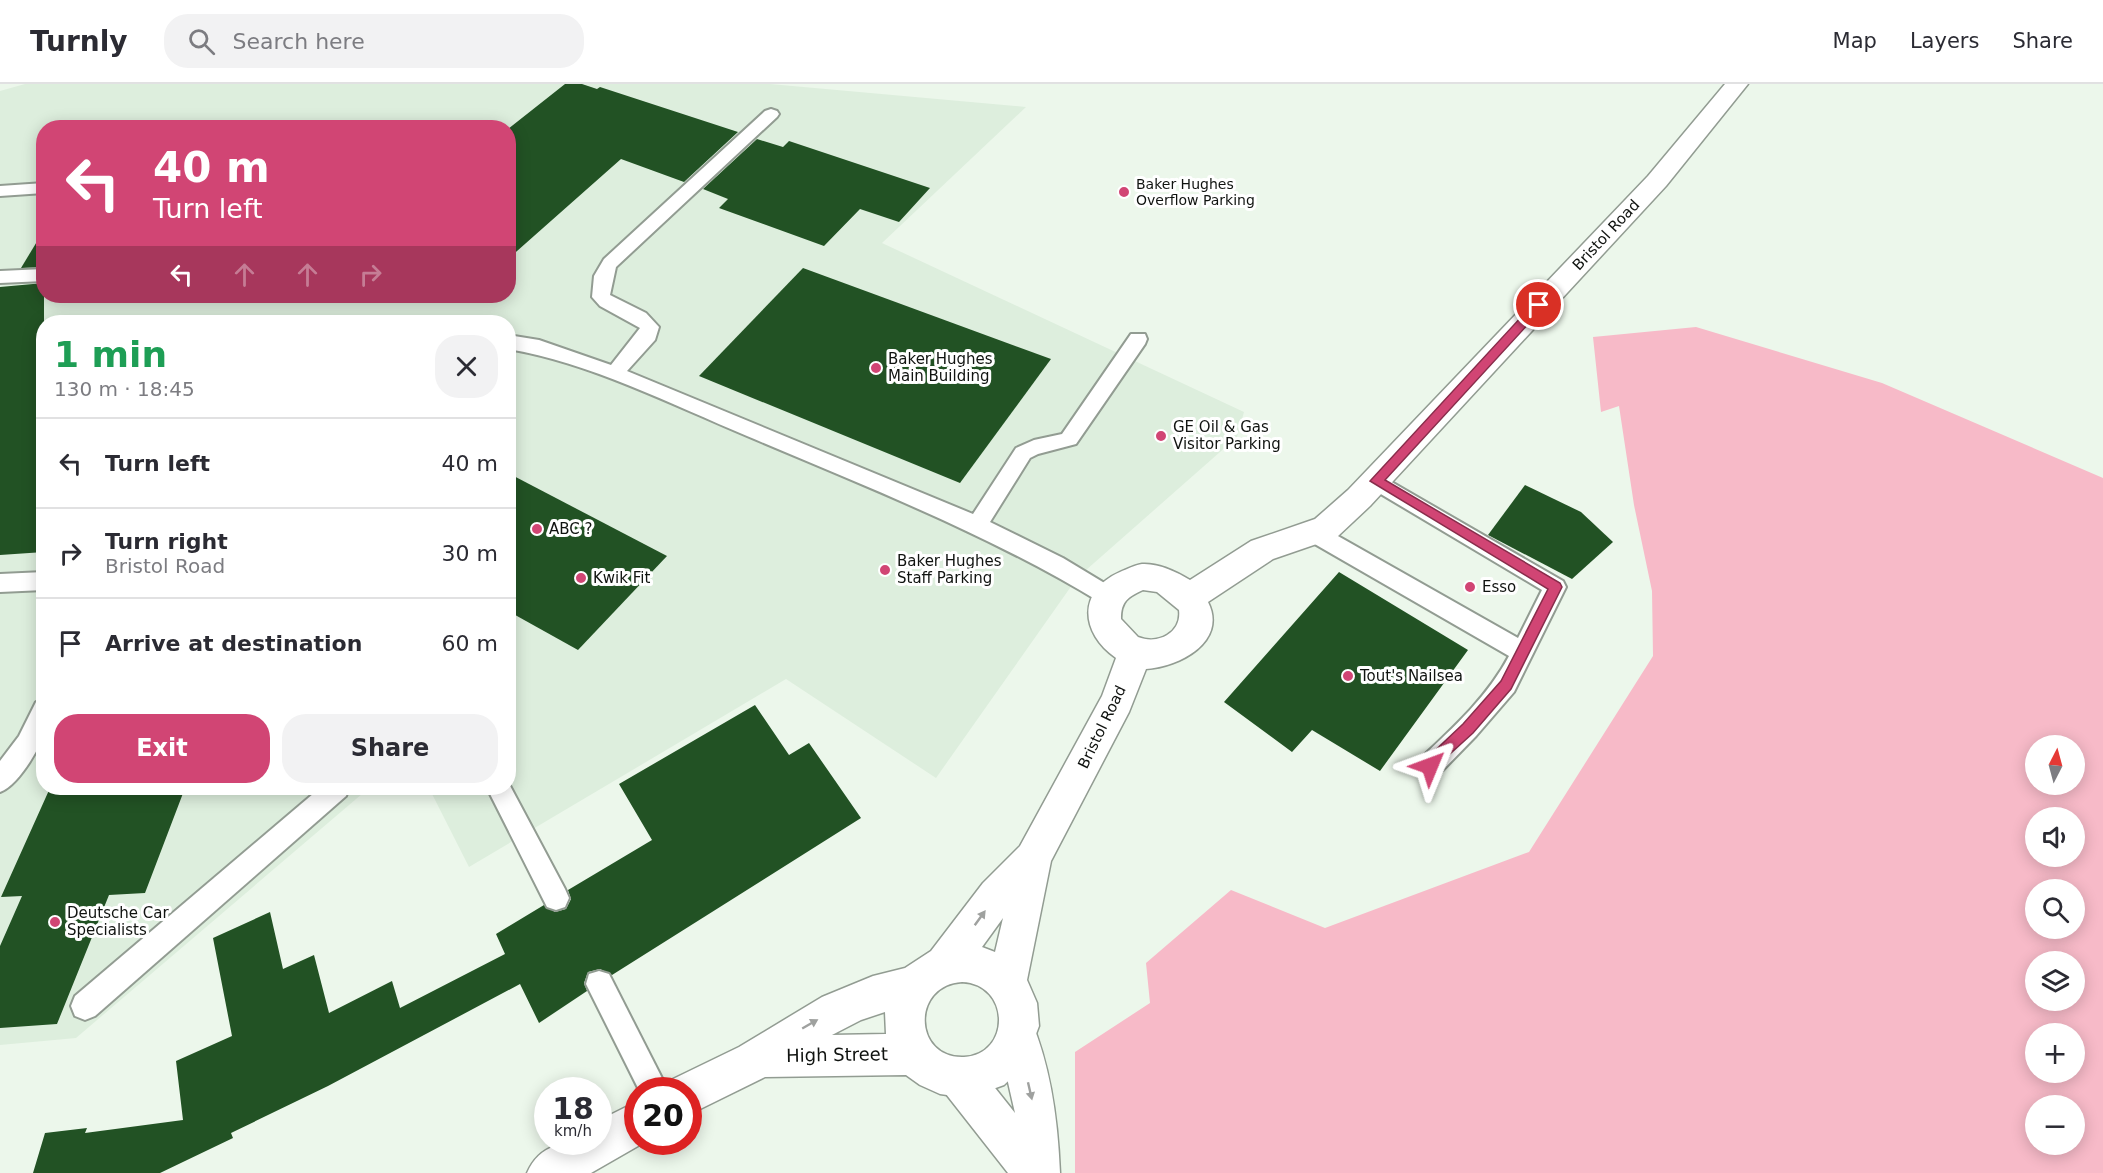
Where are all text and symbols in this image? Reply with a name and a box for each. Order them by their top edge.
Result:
search box [164,14,584,68]
text: Turnly [30,25,128,58]
icon: search [185,25,218,58]
text: Search here [233,29,365,54]
text: Map [1833,29,1877,53]
text: Layers [1910,29,1979,53]
text: Share [2012,29,2073,53]
text: 40 m [153,143,270,192]
icon: left [54,144,132,222]
place label: Baker Hughes Overflow Parking [1136,176,1255,208]
marker: Baker Hughes Overflow Parking [1117,185,1131,199]
text: Turn left [153,193,263,224]
street label: Bristol Road [1569,196,1643,274]
icon: left [165,258,198,291]
icon: ahead [228,258,261,291]
icon: ahead [291,258,324,291]
icon: right [354,258,387,291]
pin [1513,279,1564,330]
icon: arrive [1522,288,1555,321]
text: 1 min [54,334,167,375]
button: close [435,335,498,398]
place label: Baker Hughes Main Building [888,350,993,385]
marker: Baker Hughes Main Building [869,361,883,375]
text: 130 m · 18:45 [54,377,195,401]
place label: GE Oil & Gas Visitor Parking [1173,418,1281,453]
marker: GE Oil & Gas Visitor Parking [1154,429,1168,443]
icon: left [54,447,87,480]
text: Turn left [105,451,210,476]
text: 40 m [442,451,498,476]
place label: ABC ? [549,520,593,538]
marker: ABC ? [530,522,544,536]
text: Turn right [105,529,228,554]
icon: right [54,537,87,570]
text: 30 m [442,541,498,566]
place label: Baker Hughes Staff Parking [897,552,1002,587]
text: Bristol Road [105,554,225,578]
marker: Baker Hughes Staff Parking [878,563,892,577]
place label: Kwik Fit [593,569,650,587]
marker: Kwik Fit [574,571,588,585]
place label: Esso [1482,578,1516,596]
marker: Esso [1463,580,1477,594]
icon: arrive [54,627,87,660]
text: Arrive at destination [105,631,362,656]
text: 60 m [442,631,498,656]
place label: Tout's Nailsea [1359,667,1463,685]
marker: Tout's Nailsea [1341,669,1355,683]
street label: Bristol Road [1074,683,1130,771]
button: Exit [54,714,270,783]
button: Share [282,714,498,783]
position arrow [1398,734,1462,798]
north arrow [2025,735,2085,795]
map controls [2025,735,2085,1155]
button: sound [2025,807,2085,867]
button: search [2025,879,2085,939]
place label: Deutsche Car Specialists [67,904,169,939]
one-way arrow [974,910,986,926]
marker: Deutsche Car Specialists [48,915,62,929]
button: layers [2025,951,2085,1011]
one-way arrow [802,1019,818,1030]
button: + [2025,1023,2085,1083]
street label: High Street [786,1043,888,1066]
speed limit sign: 20 [624,1077,702,1155]
one-way arrow [1026,1082,1036,1100]
text: 18 [552,1091,594,1126]
button: − [2025,1095,2085,1155]
text: km/h [554,1122,592,1140]

